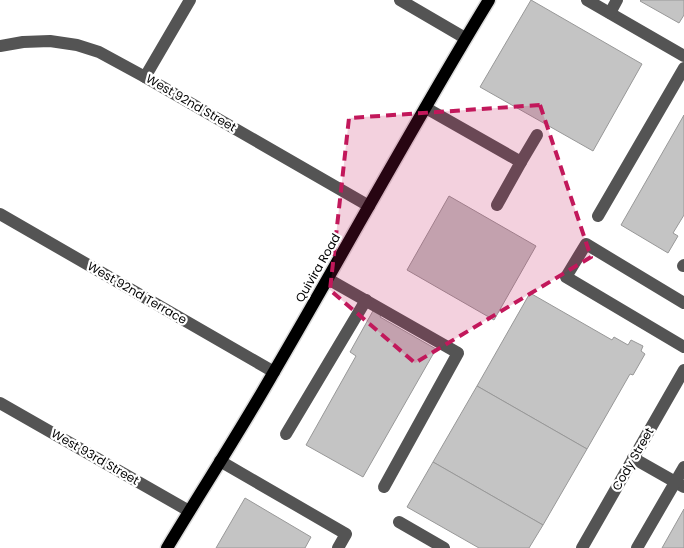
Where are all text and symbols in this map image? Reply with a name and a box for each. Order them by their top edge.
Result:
street label: West 92nd Street [143,70,239,135]
street label: Quivira Road [291,230,344,305]
street label: West 92nd Terrace [84,257,190,328]
street label: Cody Street [608,424,657,493]
street label: West 93rd Street [48,425,142,489]

